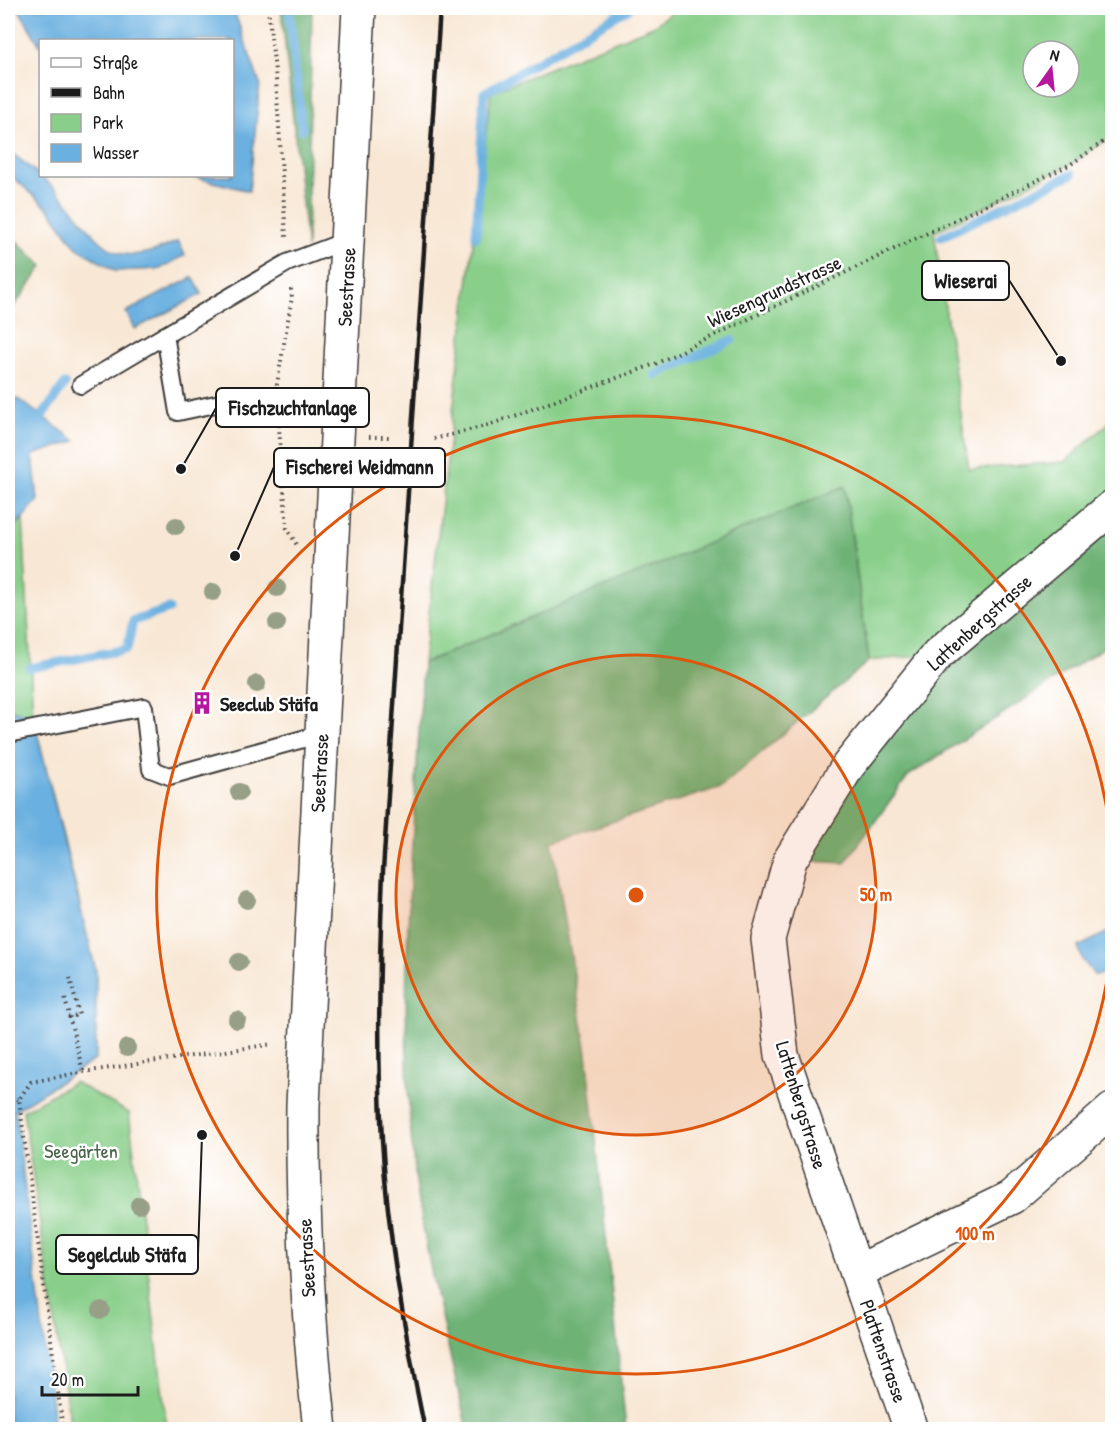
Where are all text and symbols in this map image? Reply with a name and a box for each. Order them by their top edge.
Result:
legend [39,39,234,177]
north arrow [1021,39,1081,99]
text: N [1048,43,1062,66]
text: Straße [93,50,138,75]
text: Bahn [93,80,125,105]
text: Park [93,110,124,135]
text: Wasser [93,140,139,165]
street label: Seestrasse [330,247,362,327]
street label: Wiesengrundstrasse [703,248,845,334]
callout: Wieserai [922,261,1009,300]
text: Wieserai [934,266,998,295]
callout: Fischzuchtanlage [216,388,369,427]
text: Fischzuchtanlage [228,393,358,423]
callout: Fischerei Weidmann [274,448,445,487]
text: Fischerei Weidmann [285,452,434,481]
street label: Lattenbergstrasse [921,568,1037,676]
building icon: Seeclub Stäfa [189,690,215,716]
place label: Seeclub Stäfa [220,690,318,717]
street label: Seestrasse [303,733,335,813]
text: 50 m [860,882,892,907]
centre of rings [626,885,646,905]
street label: Lattenbergstrasse [770,1038,834,1172]
park label: Seegärten [44,1137,118,1164]
street label: Seestrasse [290,1218,322,1298]
text: 100 m [955,1221,995,1246]
callout: Segelclub Stäfa [56,1235,198,1274]
text: Segelclub Stäfa [68,1240,187,1270]
street label: Plattenstrasse [854,1296,914,1406]
scale bar [42,1359,138,1397]
text: 20 m [51,1367,84,1392]

